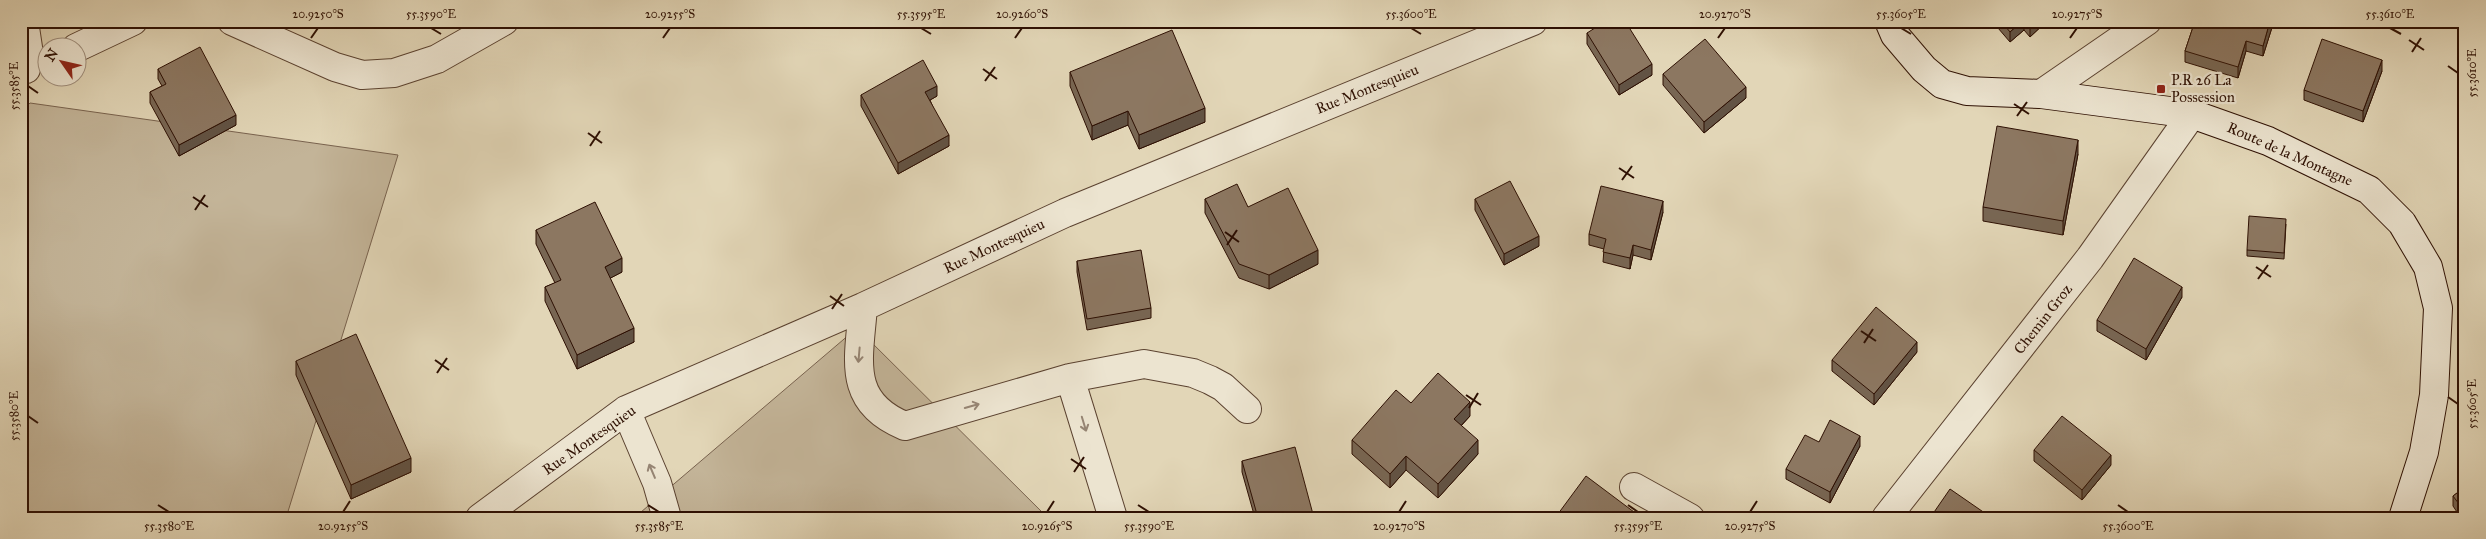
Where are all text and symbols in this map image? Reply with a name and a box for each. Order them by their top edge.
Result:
text: 20.9250°S [292,7,344,21]
text: 55.3590°E [406,7,456,21]
text: 20.9255°S [645,7,695,21]
text: 55.3595°E [897,7,946,21]
text: 20.9260°S [996,7,1048,21]
text: 55.3600°E [1385,7,1437,21]
text: 20.9270°S [1699,7,1751,21]
text: 55.3605°E [1876,7,1926,21]
text: 20.9275°S [2052,7,2102,21]
text: 55.3610°E [2366,7,2415,21]
north arrow [38,38,88,88]
text: N [41,45,62,65]
text: 55.3610°E [2465,48,2479,97]
street label: Rue Montesquieu [1313,60,1421,119]
text: 55.3585°E [7,61,21,110]
place label: P.R 26 La Possession [2171,71,2235,106]
marker: P.R 26 La Possession [2155,83,2167,95]
street label: Route de la Montagne [2224,118,2356,190]
street label: Rue Montesquieu [941,215,1048,278]
street label: Chemin Groz [2010,280,2076,358]
one-way arrow [854,347,864,363]
text: 55.3605°E [2465,379,2479,429]
text: 55.3580°E [7,391,21,441]
street label: Rue Montesquieu [539,401,640,480]
one-way arrow [964,401,980,411]
one-way arrow [1080,416,1089,432]
one-way arrow [647,464,657,479]
text: 55.3580°E [144,519,194,533]
text: 20.9255°S [318,519,368,533]
text: 55.3585°E [635,519,684,533]
text: 20.9265°S [1022,519,1072,533]
text: 55.3590°E [1124,519,1174,533]
text: 20.9270°S [1373,519,1425,533]
text: 55.3595°E [1614,519,1663,533]
text: 20.9275°S [1725,519,1775,533]
text: 55.3600°E [2102,519,2154,533]

